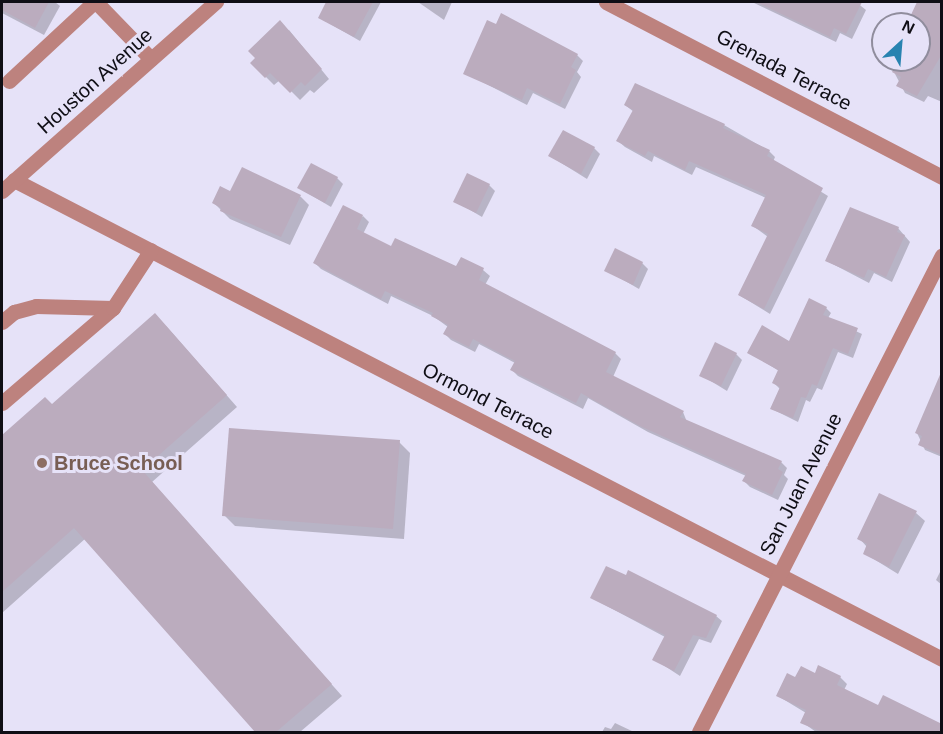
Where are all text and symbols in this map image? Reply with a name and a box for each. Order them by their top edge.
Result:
north arrow [871,12,931,72]
text: N [899,17,917,37]
street label: Houston Avenue [32,23,158,139]
street label: Grenada Terrace [712,24,856,116]
street label: Ormond Terrace [418,358,558,444]
street label: San Juan Avenue [755,408,847,560]
place label: Bruce School [54,451,183,475]
marker: Bruce School [35,456,49,470]

